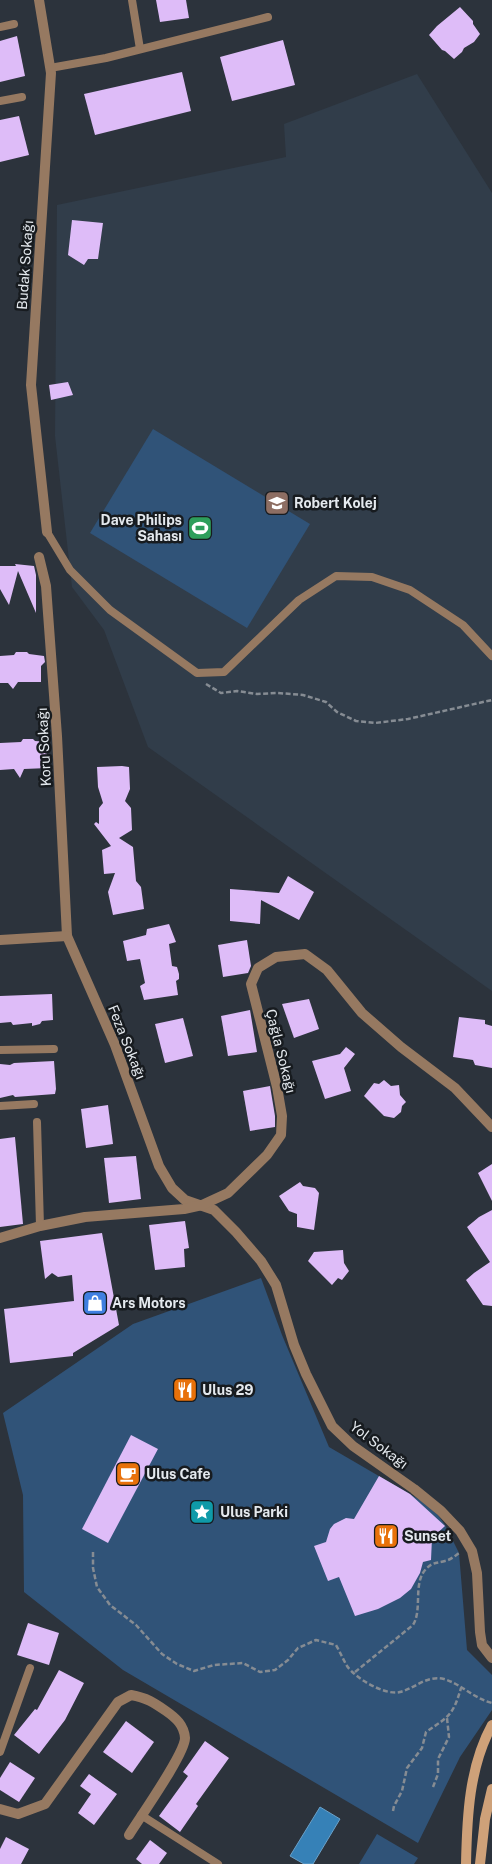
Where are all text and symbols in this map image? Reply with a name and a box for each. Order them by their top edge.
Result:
street label: Budak Sokağı [14,220,36,310]
school or university icon: Robert Kolej [264,490,290,516]
place label: Robert Kolej [294,495,377,511]
place label: Dave Philips Sahası [101,512,182,544]
sports icon: Dave Philips Sahası [187,515,213,541]
street label: Koru Sokağı [34,707,54,787]
street label: Feza Sokağı [105,1003,149,1081]
street label: Çağla Sokağı [263,1007,299,1095]
shop icon: Ars Motors [82,1290,108,1316]
place label: Ars Motors [112,1295,186,1311]
restaurant icon: Ulus 29 [172,1377,198,1403]
place label: Ulus 29 [202,1382,254,1398]
street label: Yol Sokağı [347,1418,411,1472]
cafe icon: Ulus Cafe [115,1461,141,1487]
place label: Ulus Cafe [146,1466,211,1482]
place icon: Ulus Parki [189,1499,215,1525]
place label: Ulus Parki [220,1504,288,1520]
restaurant icon: Sunset [373,1523,399,1549]
place label: Sunset [404,1528,452,1544]

